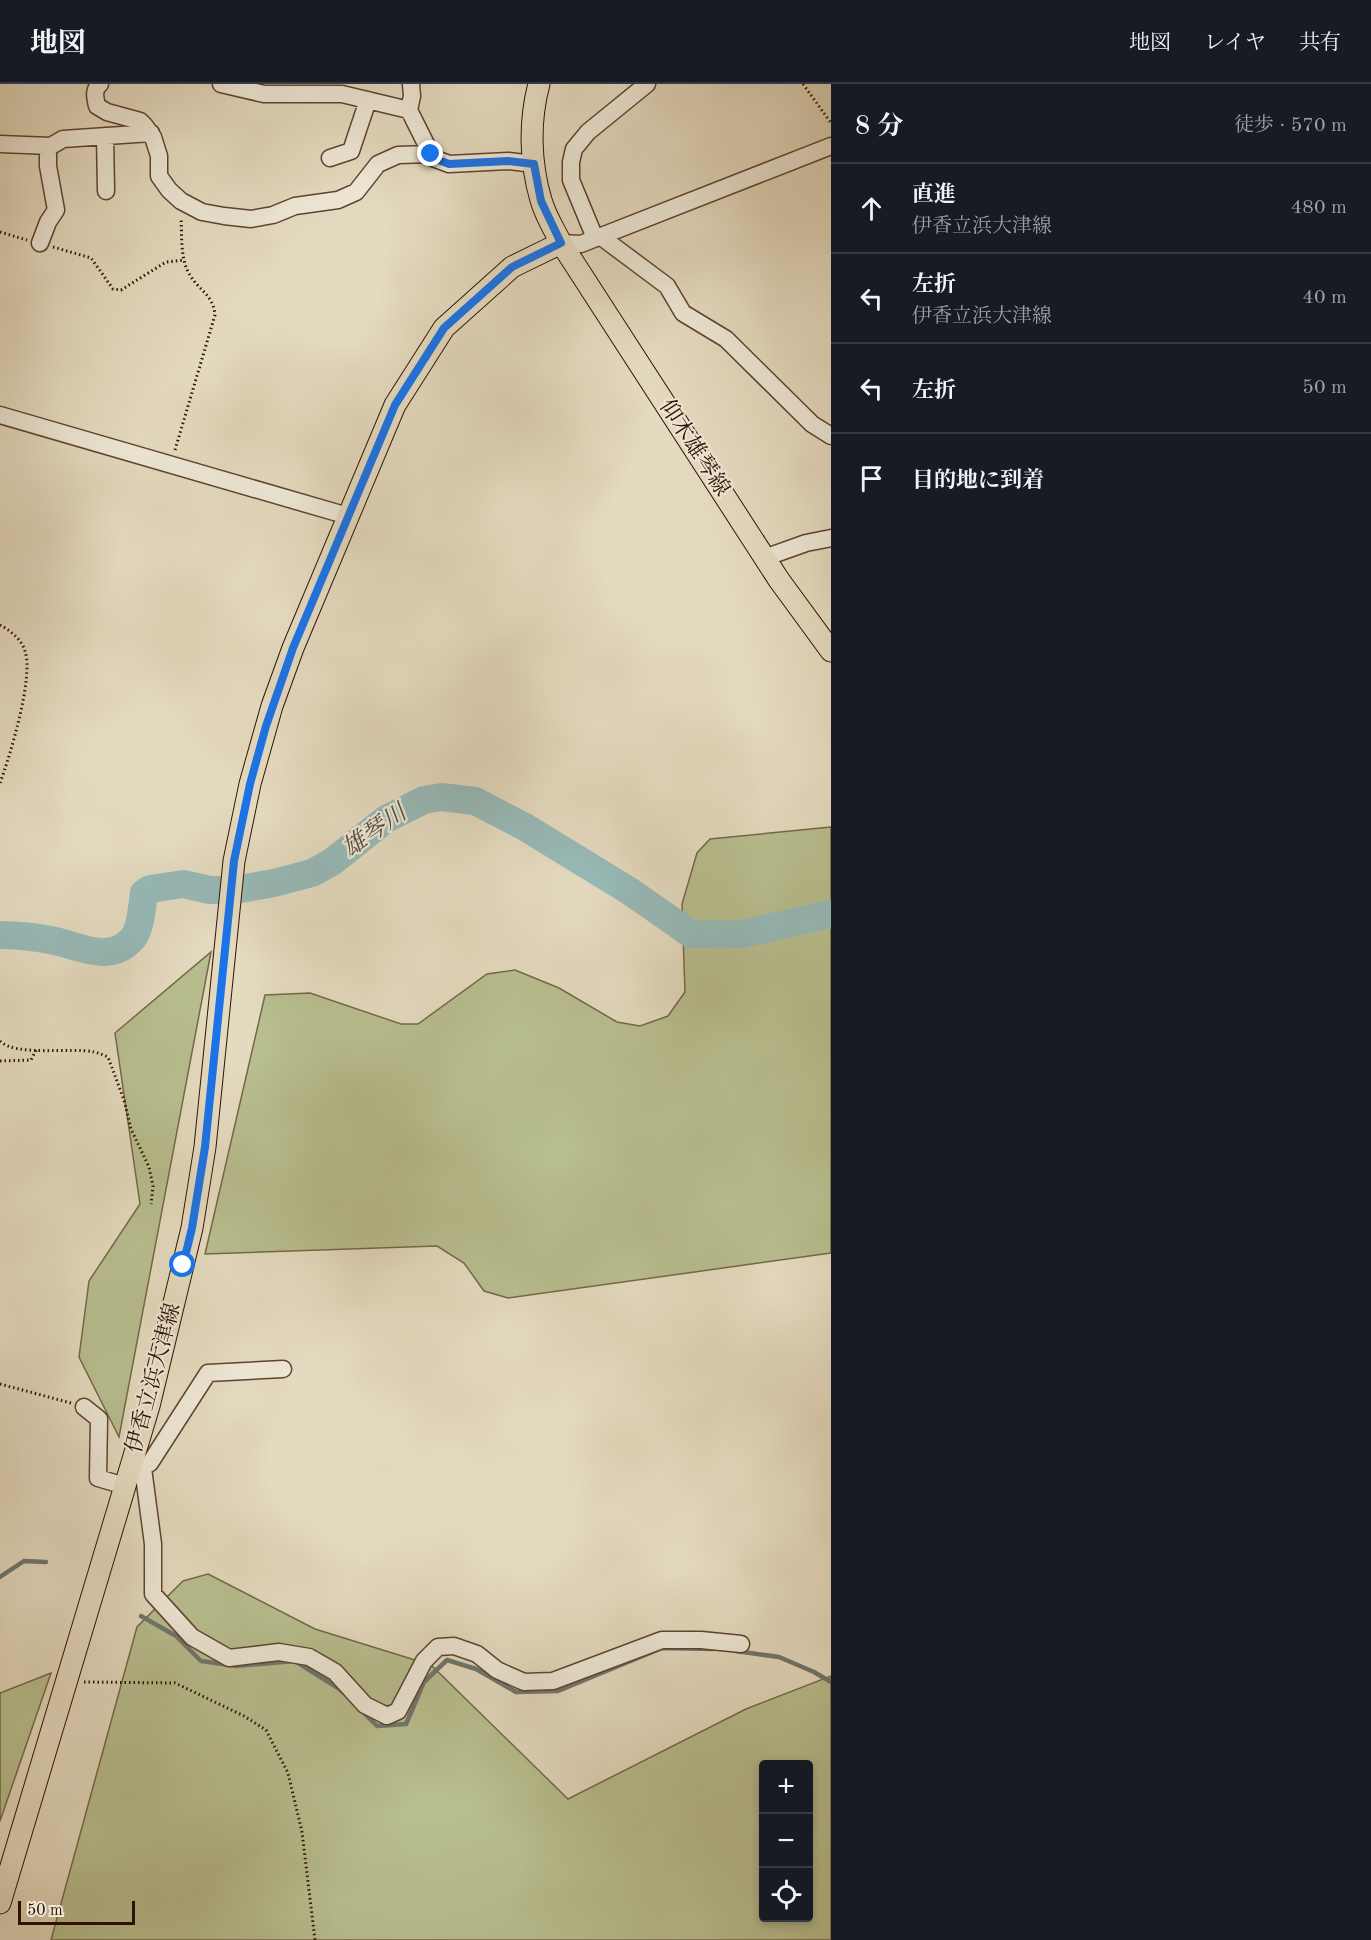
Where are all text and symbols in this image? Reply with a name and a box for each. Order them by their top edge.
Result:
text: 地図 [30,31,86,59]
text: 地図 [1129,33,1171,54]
text: レイヤ [1204,33,1266,54]
text: 共有 [1299,33,1341,54]
text: 8 分 [855,114,903,140]
text: 徒歩 · 570 m [1234,116,1347,136]
route end [417,140,443,166]
text: 直進 [912,184,956,206]
icon: ahead [855,192,888,225]
text: 480 m [1291,198,1347,218]
text: 伊香立浜大津線 [912,217,1052,237]
text: 左折 [912,274,956,296]
icon: left [855,282,888,315]
text: 40 m [1302,288,1347,308]
text: 伊香立浜大津線 [912,307,1052,327]
icon: left [855,372,888,405]
text: 50 m [1302,378,1347,398]
text: 左折 [912,380,956,402]
street label: 仰木雄琴線 [655,395,735,500]
icon: arrive [855,462,888,495]
text: 目的地に到着 [912,470,1044,492]
water label: 雄琴川 [337,797,414,862]
route start [169,1251,195,1277]
street label: 伊香立浜大津線 [122,1300,185,1455]
map controls [759,1760,813,1922]
button: + [759,1760,813,1814]
button: − [759,1814,813,1868]
button: locate [759,1868,813,1922]
scale bar [18,1898,135,1926]
text: 50 m [27,1903,63,1919]

